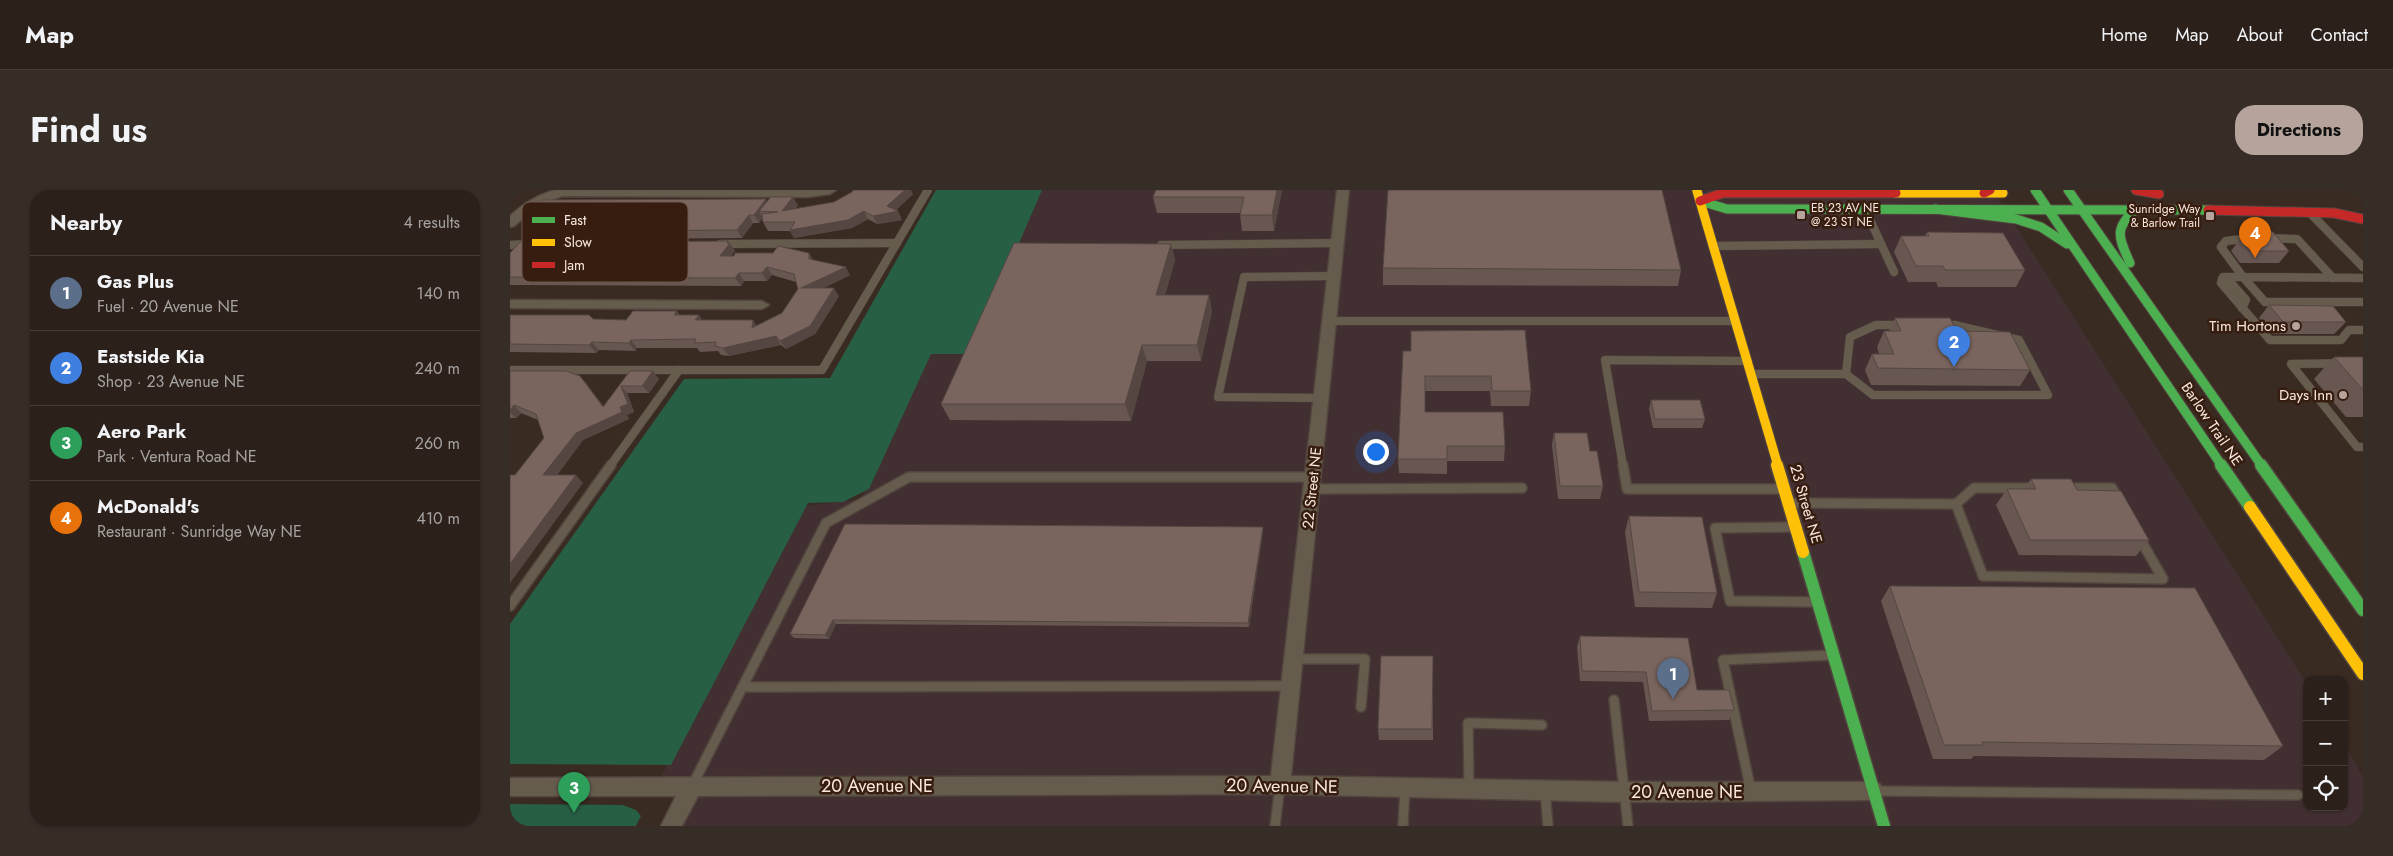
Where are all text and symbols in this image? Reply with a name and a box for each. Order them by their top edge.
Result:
text: Map [25,17,74,52]
text: Home [2101,22,2147,48]
text: Map [2175,22,2209,48]
text: About [2237,22,2282,48]
text: Contact [2310,22,2368,48]
text: Find us [30,105,147,155]
button: Directions [2235,105,2363,155]
place label: EB 23 AV NE @ 23 ST NE [1811,199,1879,231]
place label: Sunridge Way & Barlow Trail [2128,200,2201,232]
legend [522,202,688,282]
text: Nearby [50,208,122,238]
marker: EB 23 AV NE @ 23 ST NE [1795,209,1807,221]
text: Fast [564,210,587,230]
marker: Sunridge Way & Barlow Trail [2204,210,2216,222]
text: 4 results [404,211,460,234]
pin: 4 [2239,217,2271,258]
text: Slow [564,232,592,252]
text: Jam [562,255,585,275]
text: Gas Plus [97,268,174,295]
text: 1 [62,282,70,305]
text: 140 m [417,282,460,305]
text: Fuel · 20 Avenue NE [97,295,239,318]
place label: Tim Hortons [2209,315,2286,337]
marker: Tim Hortons [2290,320,2302,332]
pin: 2 [1938,326,1970,367]
text: Eastside Kia [97,343,204,370]
text: 2 [61,357,71,380]
text: 240 m [415,357,460,380]
text: Shop · 23 Avenue NE [97,370,245,393]
street label: Barlow Trail NE [2176,378,2248,470]
place label: Days Inn [2279,384,2333,406]
marker: Days Inn [2337,389,2349,401]
text: Aero Park [97,418,187,445]
text: 3 [61,432,71,455]
text: 260 m [415,432,460,455]
your location [1363,439,1389,465]
text: Park · Ventura Road NE [97,445,257,468]
street label: 22 Street NE [1297,446,1327,530]
street label: 23 Street NE [1784,462,1828,546]
text: McDonald's [97,493,199,520]
text: 4 [60,507,72,530]
text: 410 m [417,507,460,530]
text: Restaurant · Sunridge Way NE [97,520,302,543]
pin: 1 [1657,658,1689,699]
map controls [2303,676,2348,811]
button: + [2303,676,2348,721]
button: − [2303,721,2348,766]
button: locate [2303,766,2348,811]
pin: 3 [558,772,590,813]
street label: 20 Avenue NE [1226,772,1338,800]
street label: 20 Avenue NE [821,773,933,799]
street label: 20 Avenue NE [1631,779,1743,805]

